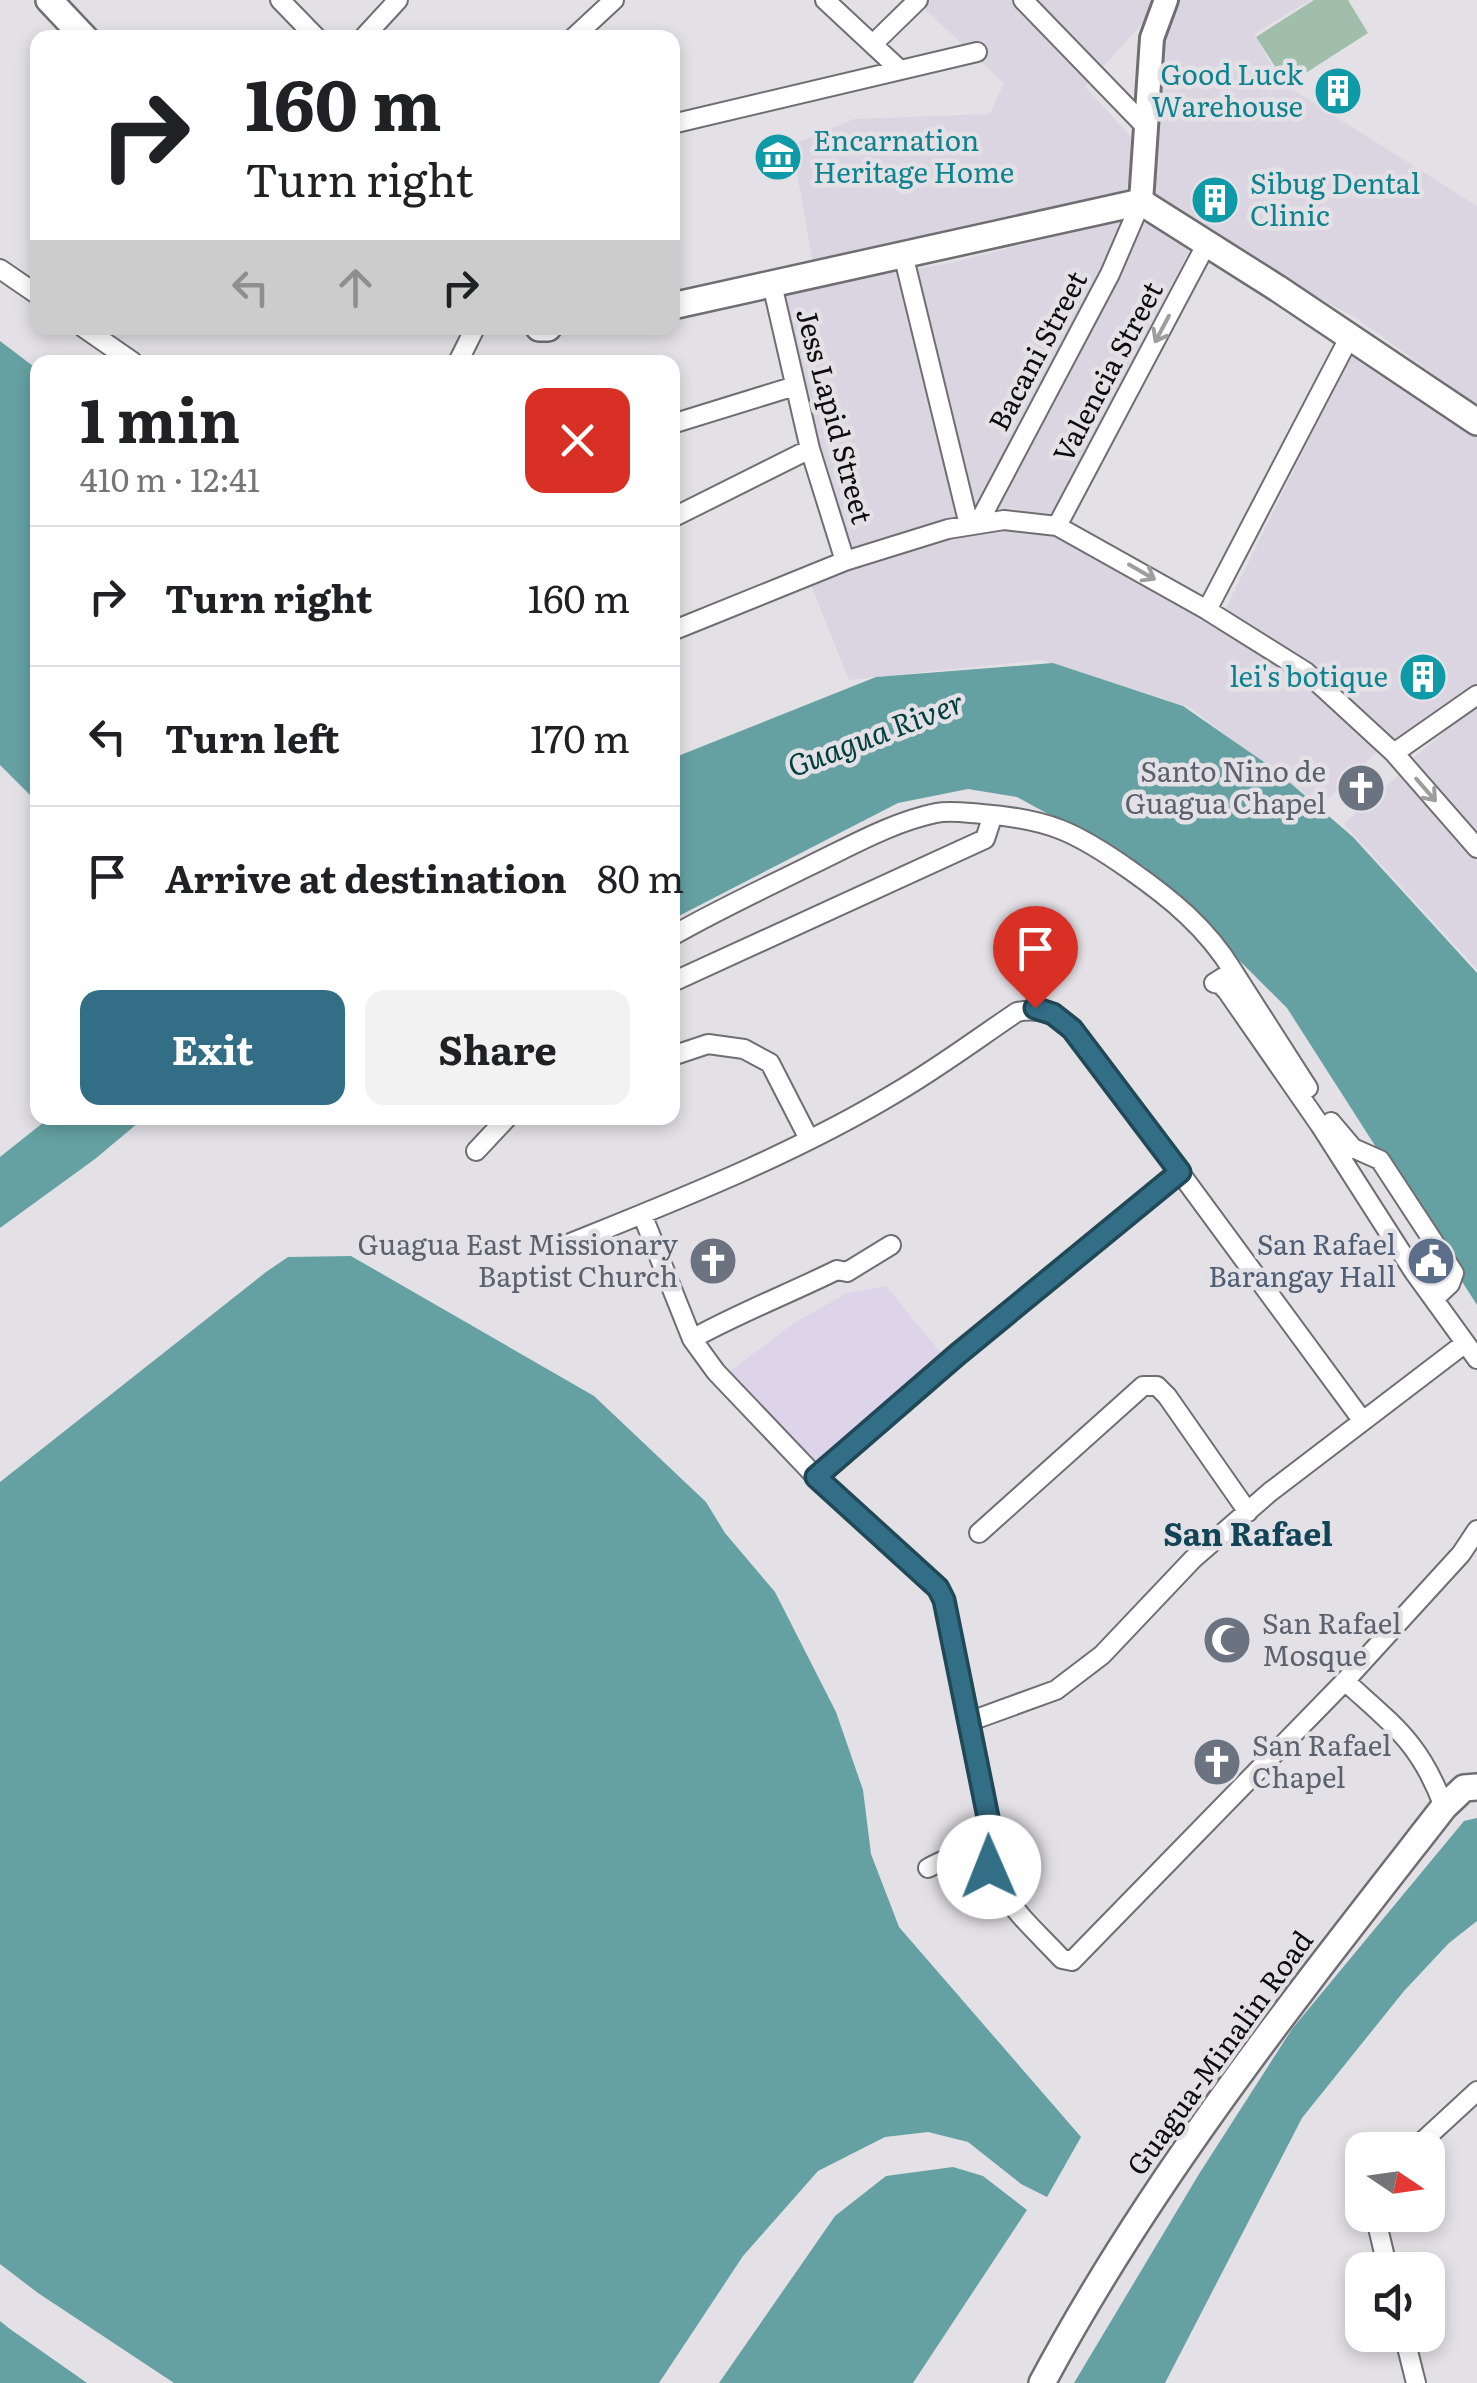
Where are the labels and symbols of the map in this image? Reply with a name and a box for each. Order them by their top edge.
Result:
place label: Good Luck Warehouse [1151,52,1304,126]
building icon: Good Luck Warehouse [1312,65,1364,117]
place label: Encarnation Heritage Home [813,118,1014,192]
museum icon: Encarnation Heritage Home [752,131,804,183]
place label: Sibug Dental Clinic [1250,161,1420,235]
building icon: Sibug Dental Clinic [1189,174,1241,226]
street label: Bacani Street [976,262,1096,438]
street label: Valencia Street [1041,272,1172,469]
street label: Jess Lapid Street [787,303,885,529]
one-way arrow [1151,314,1171,344]
one-way arrow [1127,563,1156,583]
building icon: lei's botique [1397,651,1449,703]
place label: lei's botique [1229,654,1388,696]
water label: Guagua River [780,678,970,786]
place label: Santo Nino de Guagua Chapel [1125,749,1326,823]
church icon: Santo Nino de Guagua Chapel [1335,762,1387,814]
one-way arrow [1414,777,1437,802]
pin [993,906,1078,1009]
place label: Guagua East Missionary Baptist Church [358,1222,679,1296]
place label: San Rafael Barangay Hall [1208,1222,1396,1296]
church icon: Guagua East Missionary Baptist Church [687,1235,739,1287]
public building icon: San Rafael Barangay Hall [1405,1235,1457,1287]
district label: San Rafael [1163,1508,1333,1556]
place label: San Rafael Mosque [1262,1601,1401,1675]
mosque icon: San Rafael Mosque [1201,1614,1253,1666]
place label: San Rafael Chapel [1252,1723,1391,1797]
church icon: San Rafael Chapel [1191,1736,1243,1788]
position arrow [937,1815,1041,1919]
street label: Guagua-Minalin Road [1115,1921,1322,2183]
north arrow [1345,2132,1445,2232]

